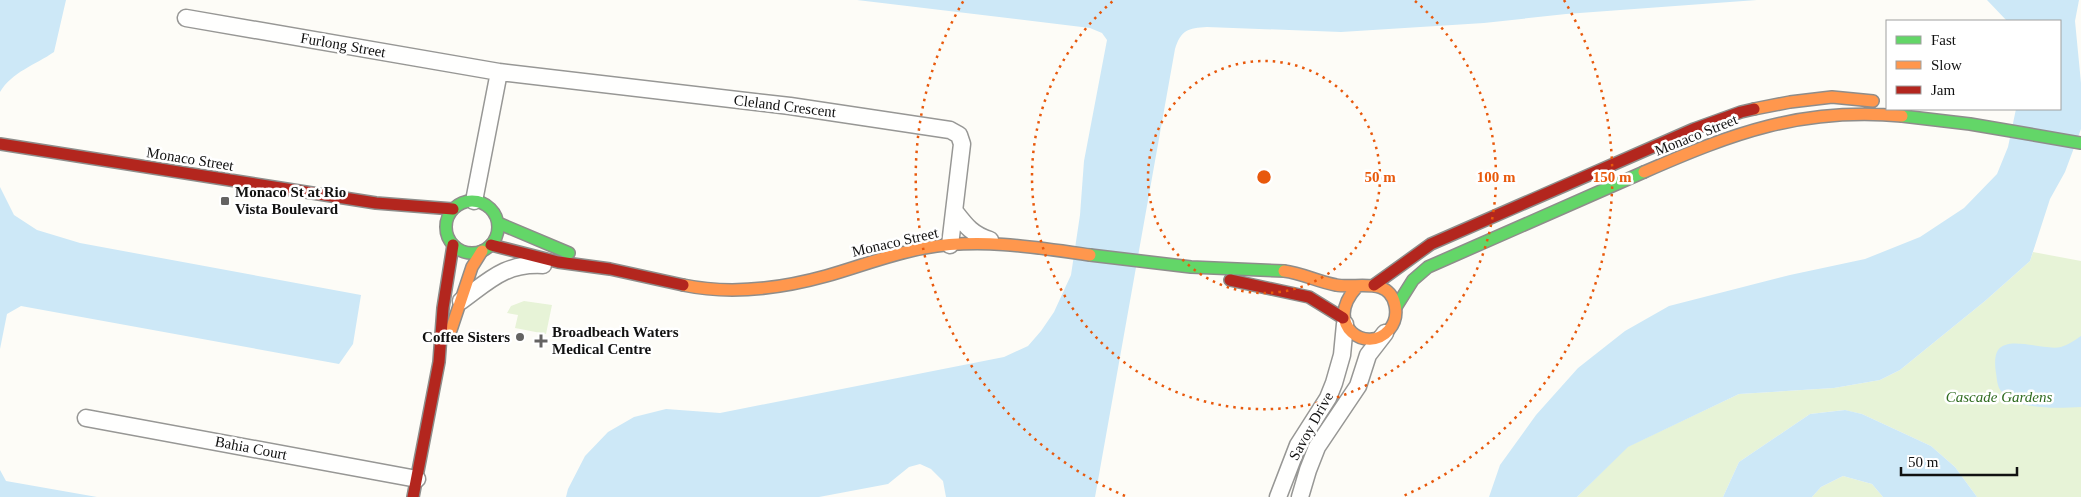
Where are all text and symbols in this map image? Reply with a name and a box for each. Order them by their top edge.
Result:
legend [1886,20,2061,110]
street label: Furlong Street [299,30,388,61]
text: Fast [1931,32,1957,48]
text: Slow [1931,57,1962,73]
text: Jam [1931,82,1955,98]
street label: Cleland Crescent [733,92,838,120]
street label: Monaco Street [1652,111,1741,159]
street label: Monaco Street [145,144,235,174]
centre of rings [1255,168,1273,186]
text: 50 m [1364,169,1396,185]
text: 100 m [1477,169,1516,185]
text: 150 m [1593,169,1632,185]
place label: Monaco St at Rio Vista Boulevard [235,184,346,217]
marker: Monaco St at Rio Vista Boulevard [219,195,231,207]
street label: Monaco Street [850,224,940,260]
place label: Broadbeach Waters Medical Centre [552,324,679,357]
place label: Coffee Sisters [422,329,510,345]
marker: Coffee Sisters [514,331,526,343]
marker: Broadbeach Waters Medical Centre [534,334,548,348]
street label: Savoy Drive [1286,389,1336,463]
park label: Cascade Gardens [1946,389,2052,405]
street label: Bahia Court [214,433,289,463]
scale bar [1901,444,2017,476]
text: 50 m [1908,454,1939,470]

